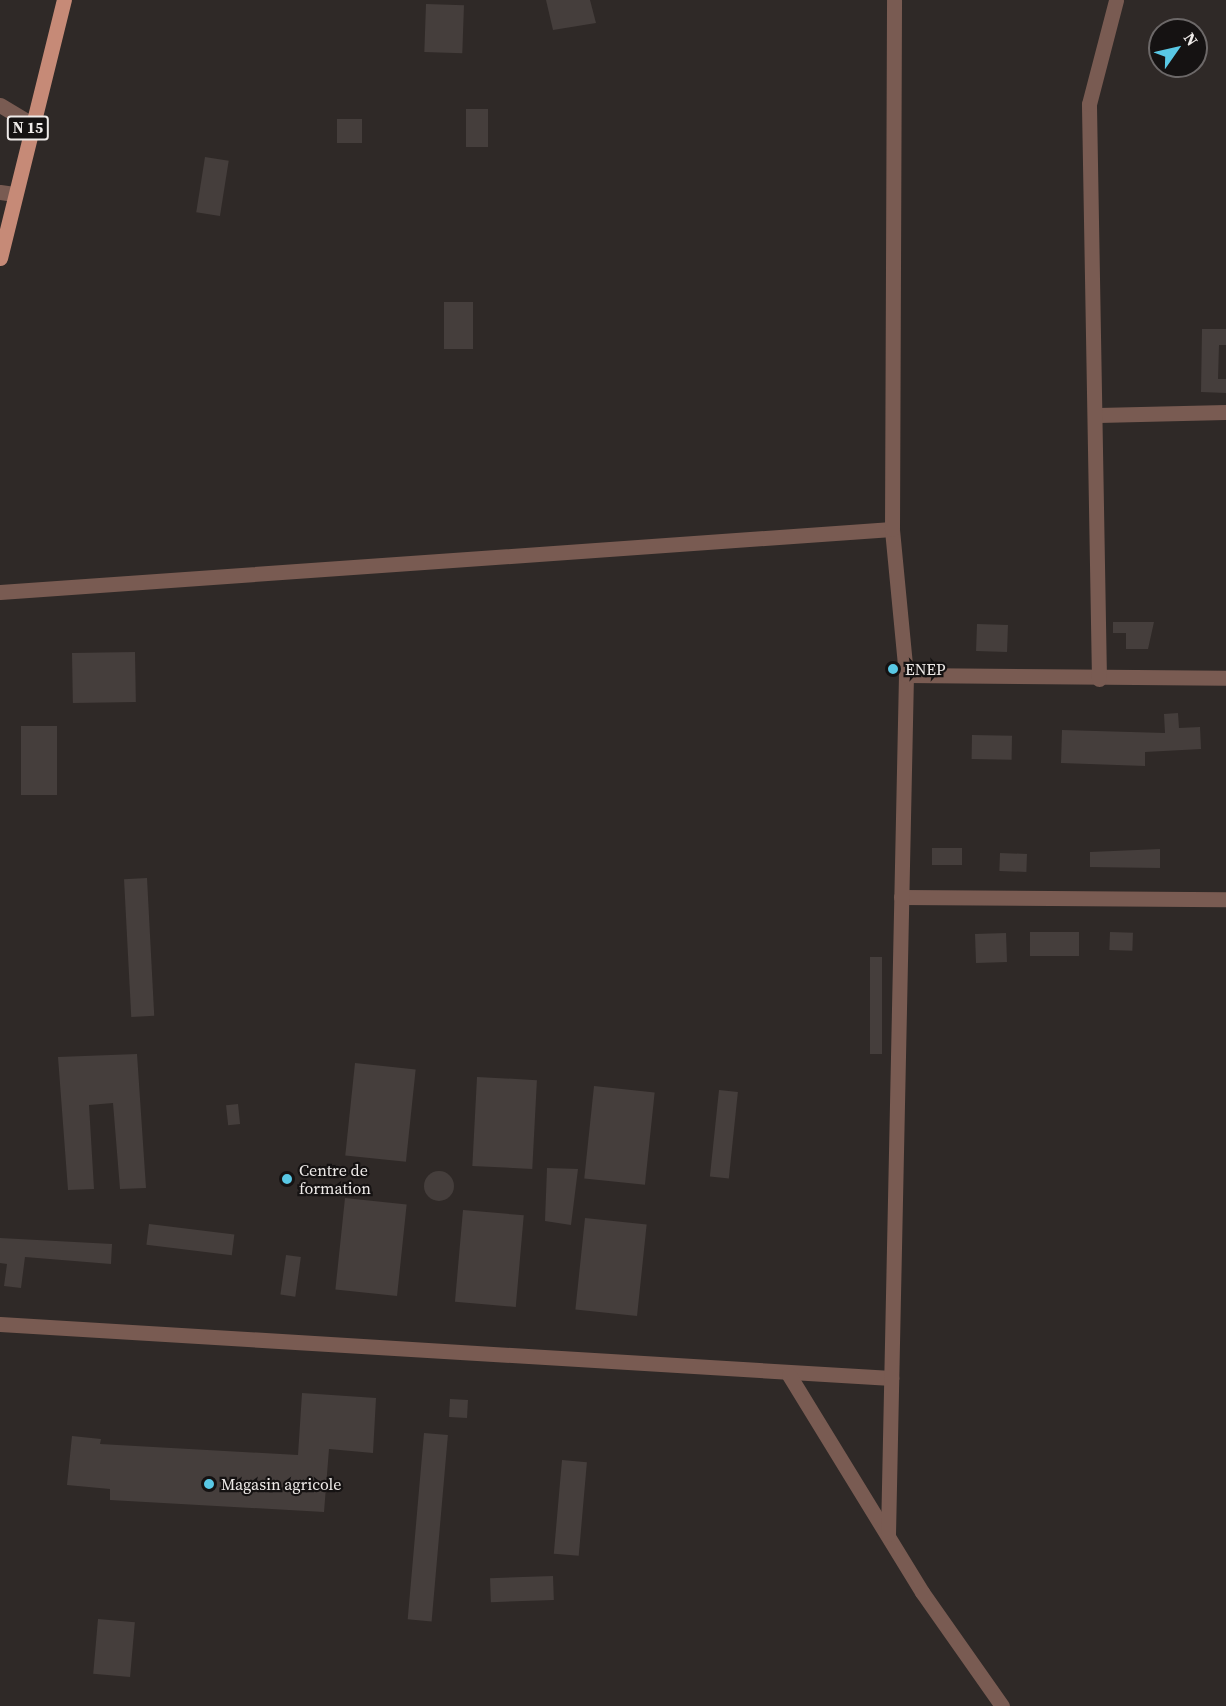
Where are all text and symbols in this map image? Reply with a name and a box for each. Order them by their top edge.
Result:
north arrow [1148,18,1208,78]
text: N [1179,28,1204,50]
road number: N 15 [6,116,51,140]
place label: ENEP [905,659,945,679]
marker: ENEP [886,662,900,676]
place label: Centre de formation [299,1160,371,1198]
marker: Centre de formation [280,1172,294,1186]
place label: Magasin agricole [221,1474,342,1494]
marker: Magasin agricole [202,1477,216,1491]

